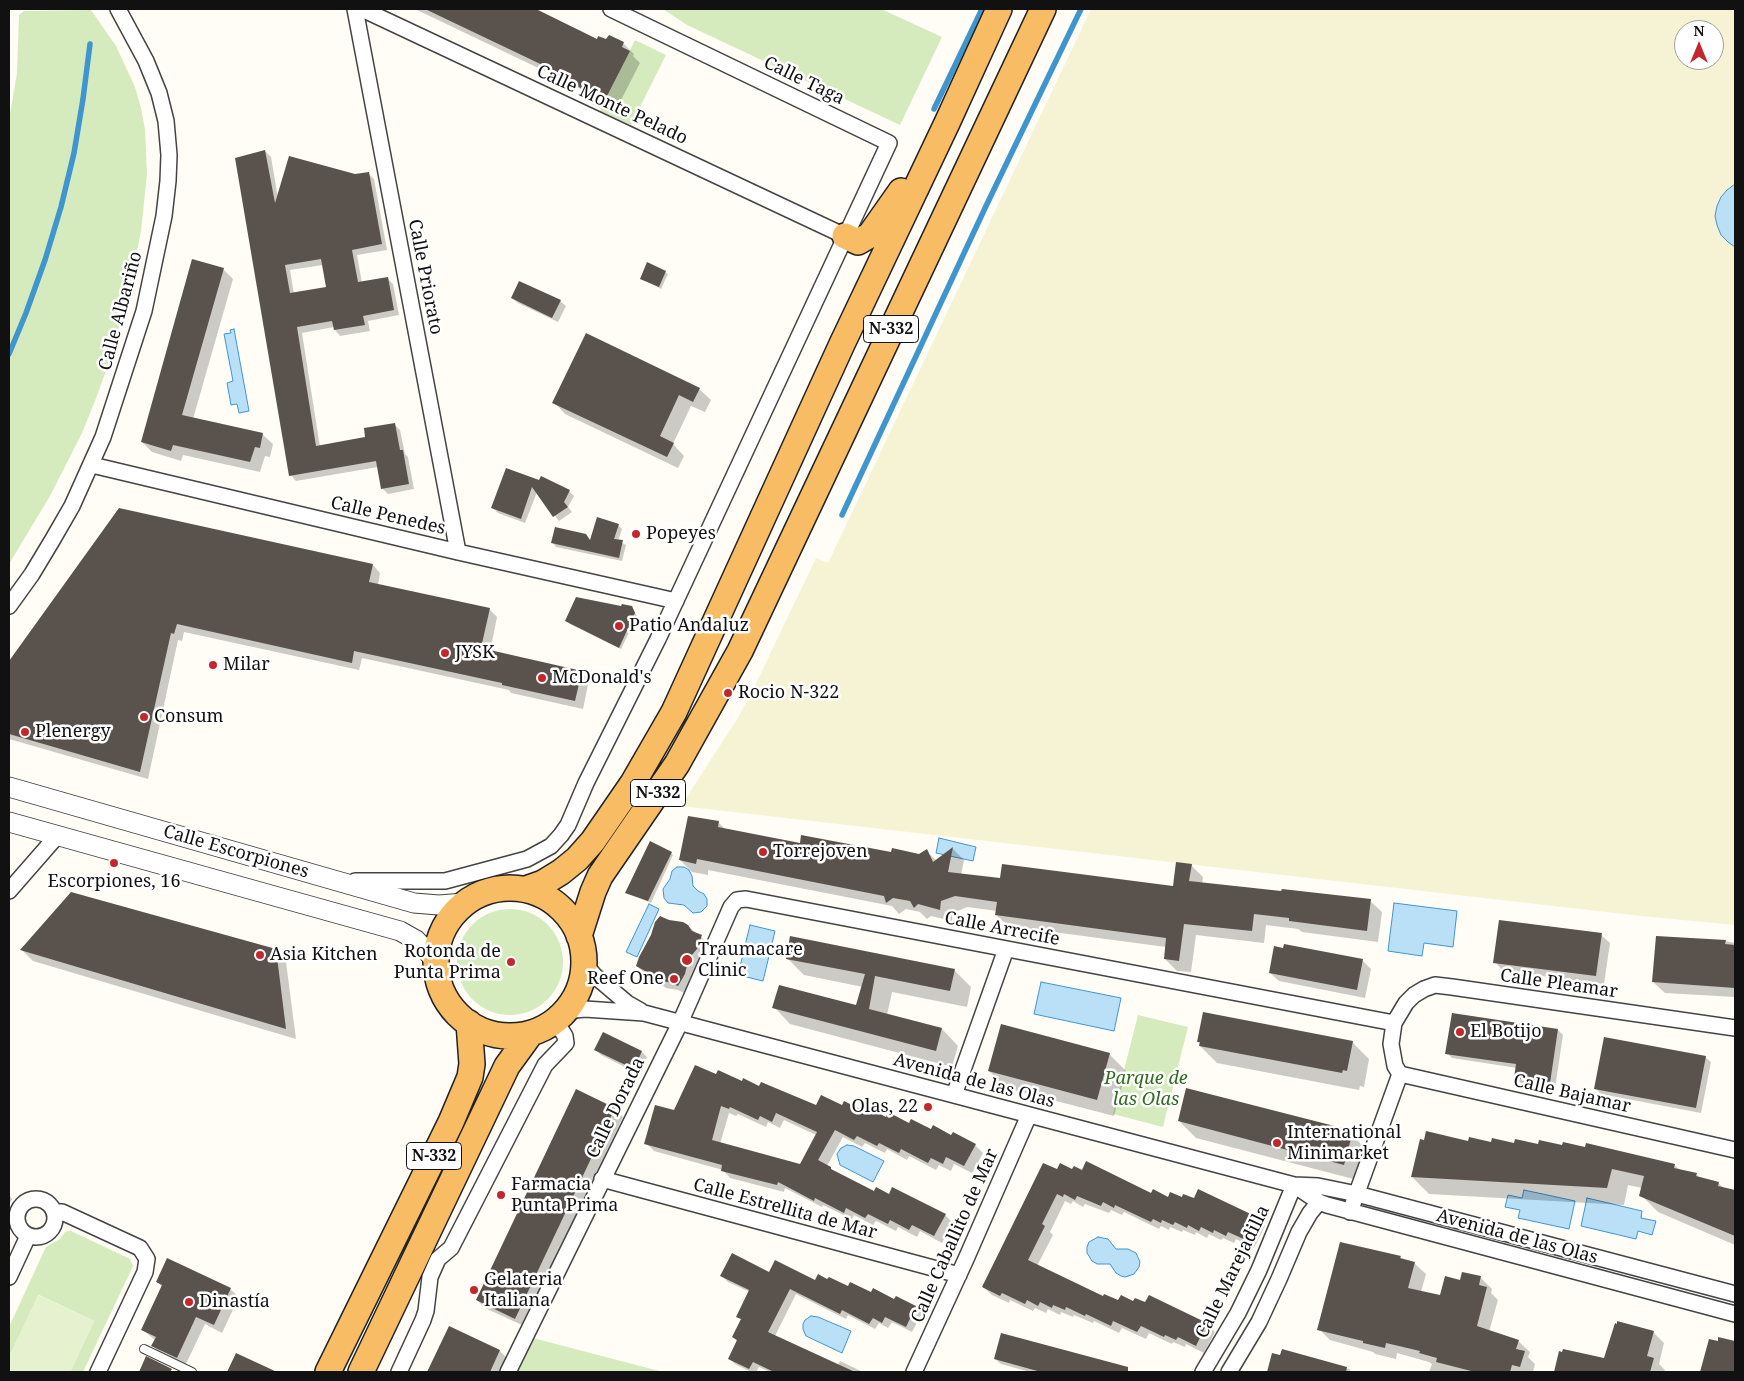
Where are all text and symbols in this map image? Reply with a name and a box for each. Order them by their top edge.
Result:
north arrow [1674,20,1724,70]
text: N [1693,21,1705,40]
street label: Calle Taga [760,52,848,110]
street label: Calle Monte Pelado [533,61,691,149]
street label: Calle Priorato [403,217,447,337]
street label: Calle Albariño [95,249,147,373]
road number: N-332 [864,316,918,342]
street label: Calle Penedes [328,492,448,540]
place label: Popeyes [646,523,716,545]
marker: Popeyes [630,528,642,540]
place label: Patio Andaluz [629,615,749,637]
marker: Patio Andaluz [613,620,625,632]
place label: JYSK [455,642,495,664]
marker: JYSK [439,647,451,659]
place label: Milar [223,654,270,676]
marker: Milar [207,659,219,671]
place label: McDonald's [552,667,652,689]
marker: McDonald's [536,672,548,684]
place label: Rocio N-322 [738,682,839,704]
marker: Rocio N-322 [722,687,734,699]
place label: Consum [154,706,224,728]
marker: Consum [138,711,150,723]
place label: Plenergy [35,721,111,743]
marker: Plenergy [19,726,31,738]
road number: N-332 [630,780,686,806]
street label: Calle Escorpiones [161,821,311,883]
place label: Torrejoven [773,841,868,863]
marker: Torrejoven [757,846,769,858]
marker: Escorpiones, 16 [108,857,120,869]
place label: Escorpiones, 16 [48,871,180,893]
street label: Calle Arrecife [943,907,1061,951]
place label: Traumacare Clinic [698,939,803,982]
place label: Rotonda de Punta Prima [394,941,501,984]
place label: Asia Kitchen [270,944,378,966]
marker: Asia Kitchen [254,949,266,961]
marker: Traumacare Clinic [680,953,694,967]
marker: Rotonda de Punta Prima [505,956,517,968]
street label: Calle Pleamar [1499,965,1619,1003]
place label: Reef One [587,968,664,990]
marker: Reef One [668,973,680,985]
place label: El Botijo [1470,1021,1542,1043]
marker: El Botijo [1454,1026,1466,1038]
street label: Avenida de las Olas [891,1049,1057,1113]
street label: Calle Dorada [582,1054,650,1162]
park label: Parque de las Olas [1104,1068,1188,1110]
street label: Calle Bajamar [1511,1070,1633,1118]
place label: Olas, 22 [852,1096,918,1118]
marker: Olas, 22 [922,1101,934,1113]
place label: International Minimarket [1287,1122,1401,1164]
marker: International Minimarket [1271,1137,1283,1149]
road number: N-332 [406,1142,462,1170]
street label: Calle Caballito de Mar [907,1146,1003,1326]
place label: Farmacia Punta Prima [511,1174,618,1216]
street label: Calle Estrellita de Mar [691,1174,879,1244]
marker: Farmacia Punta Prima [495,1189,507,1201]
street label: Calle Marejadilla [1191,1202,1275,1342]
street label: Avenida de las Olas [1434,1205,1600,1269]
place label: Gelateria Italiana [484,1269,563,1312]
marker: Gelateria Italiana [468,1284,480,1296]
place label: Dinastía [199,1291,270,1313]
marker: Dinastía [183,1296,195,1308]

